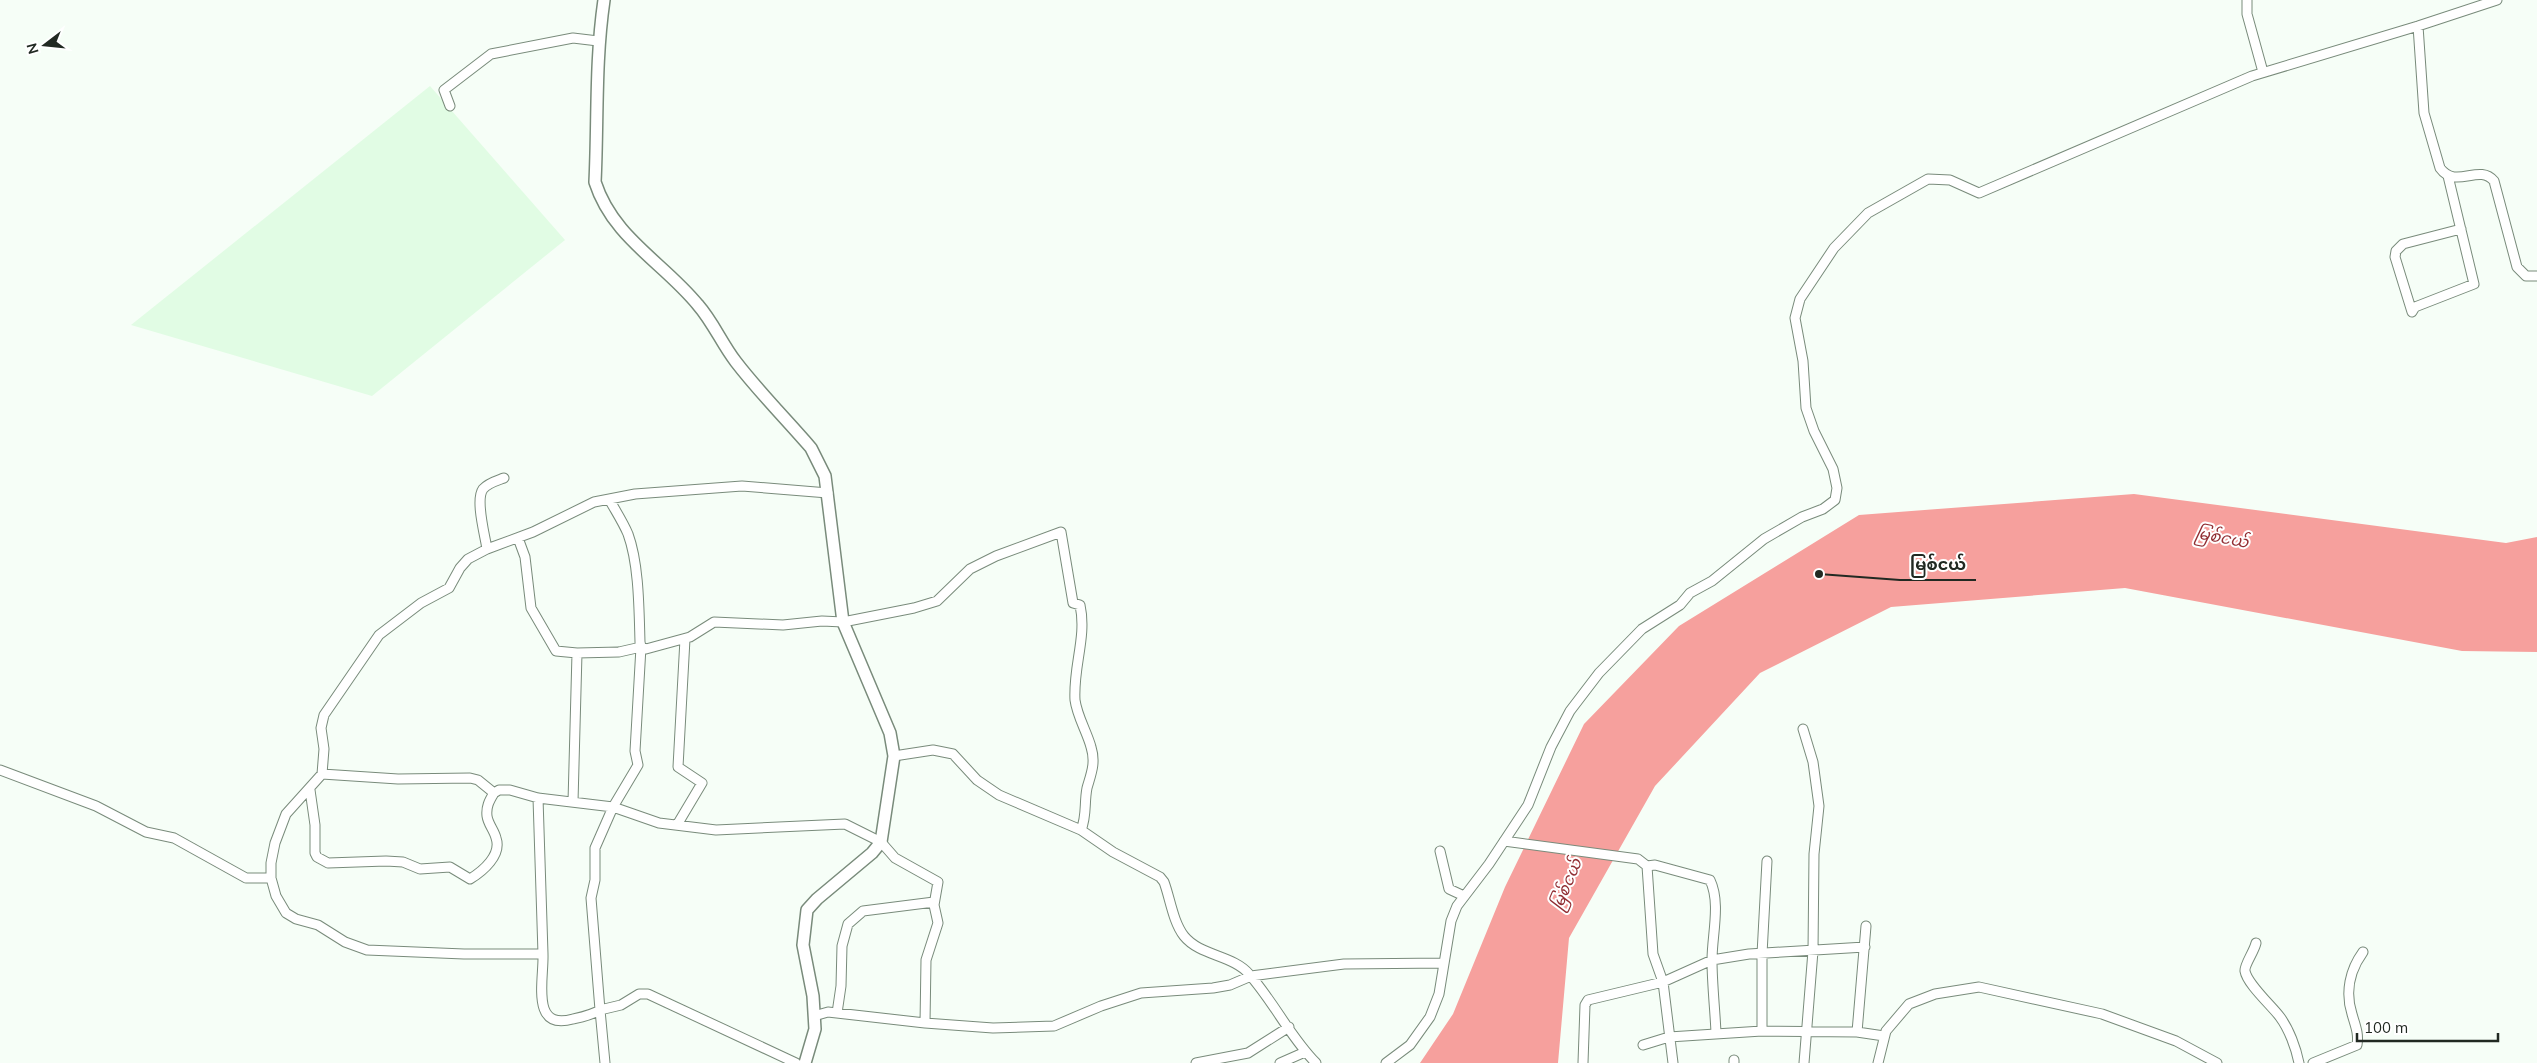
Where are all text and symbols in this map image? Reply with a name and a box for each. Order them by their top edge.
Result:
north arrow [20,20,70,70]
text: N [22,41,43,56]
water label: မြစ်ငယ် [2193,521,2252,556]
callout: မြစ်ငယ် [1900,549,1976,580]
text: မြစ်ငယ် [1910,553,1966,578]
water label: မြစ်ငယ် [1545,853,1590,914]
scale bar [2357,1010,2498,1042]
text: 100 m [2364,1018,2408,1037]

